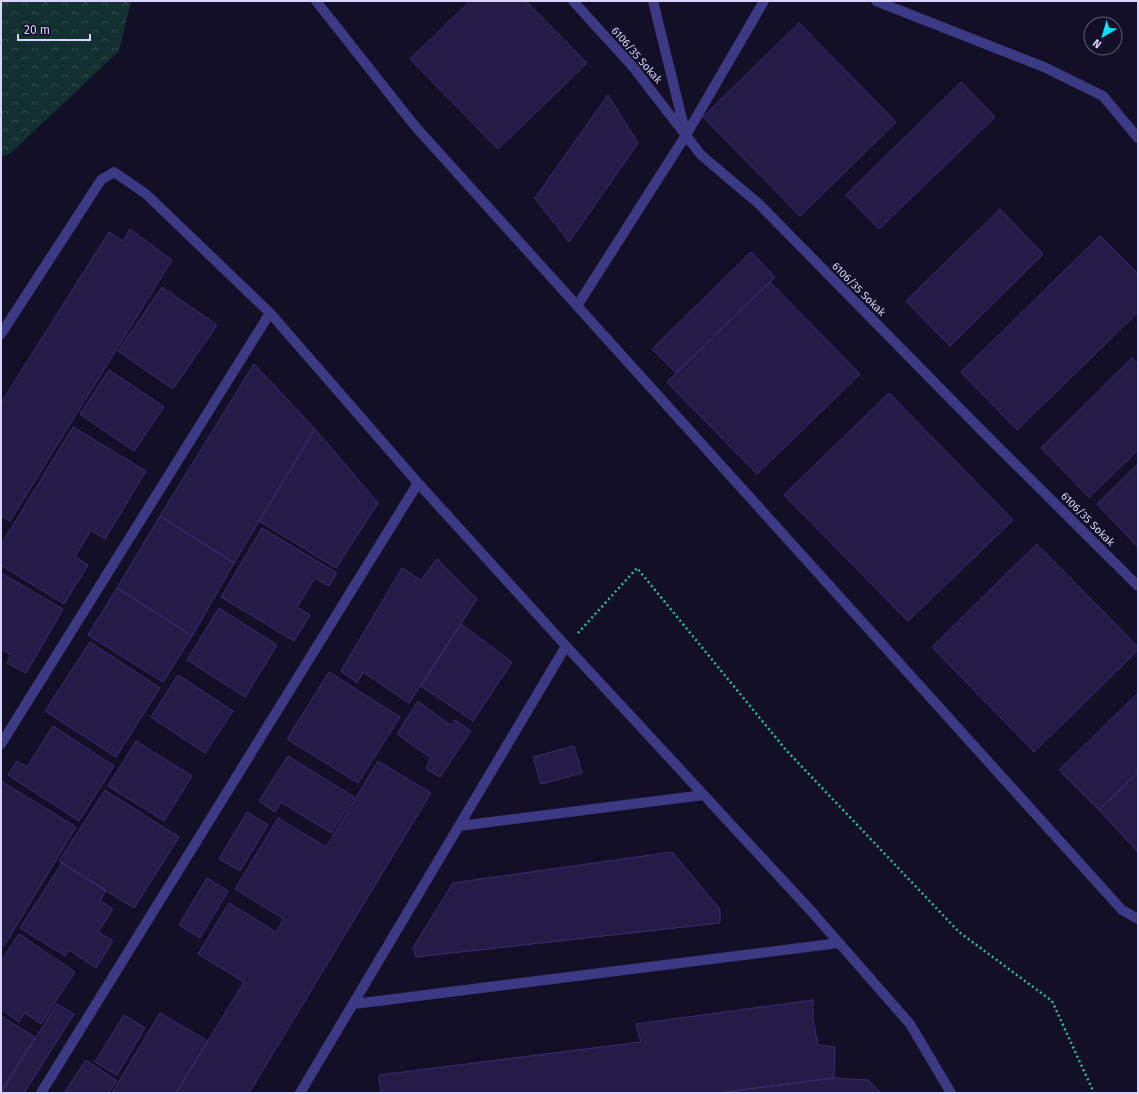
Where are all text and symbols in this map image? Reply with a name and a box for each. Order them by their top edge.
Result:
scale bar [18,16,90,42]
north arrow [1083,16,1123,56]
text: 20 m [24,23,50,37]
street label: 6106/35 Sokak [609,24,665,87]
text: N [1090,36,1104,51]
street label: 6106/35 Sokak [829,260,888,319]
street label: 6106/35 Sokak [1058,490,1117,549]

